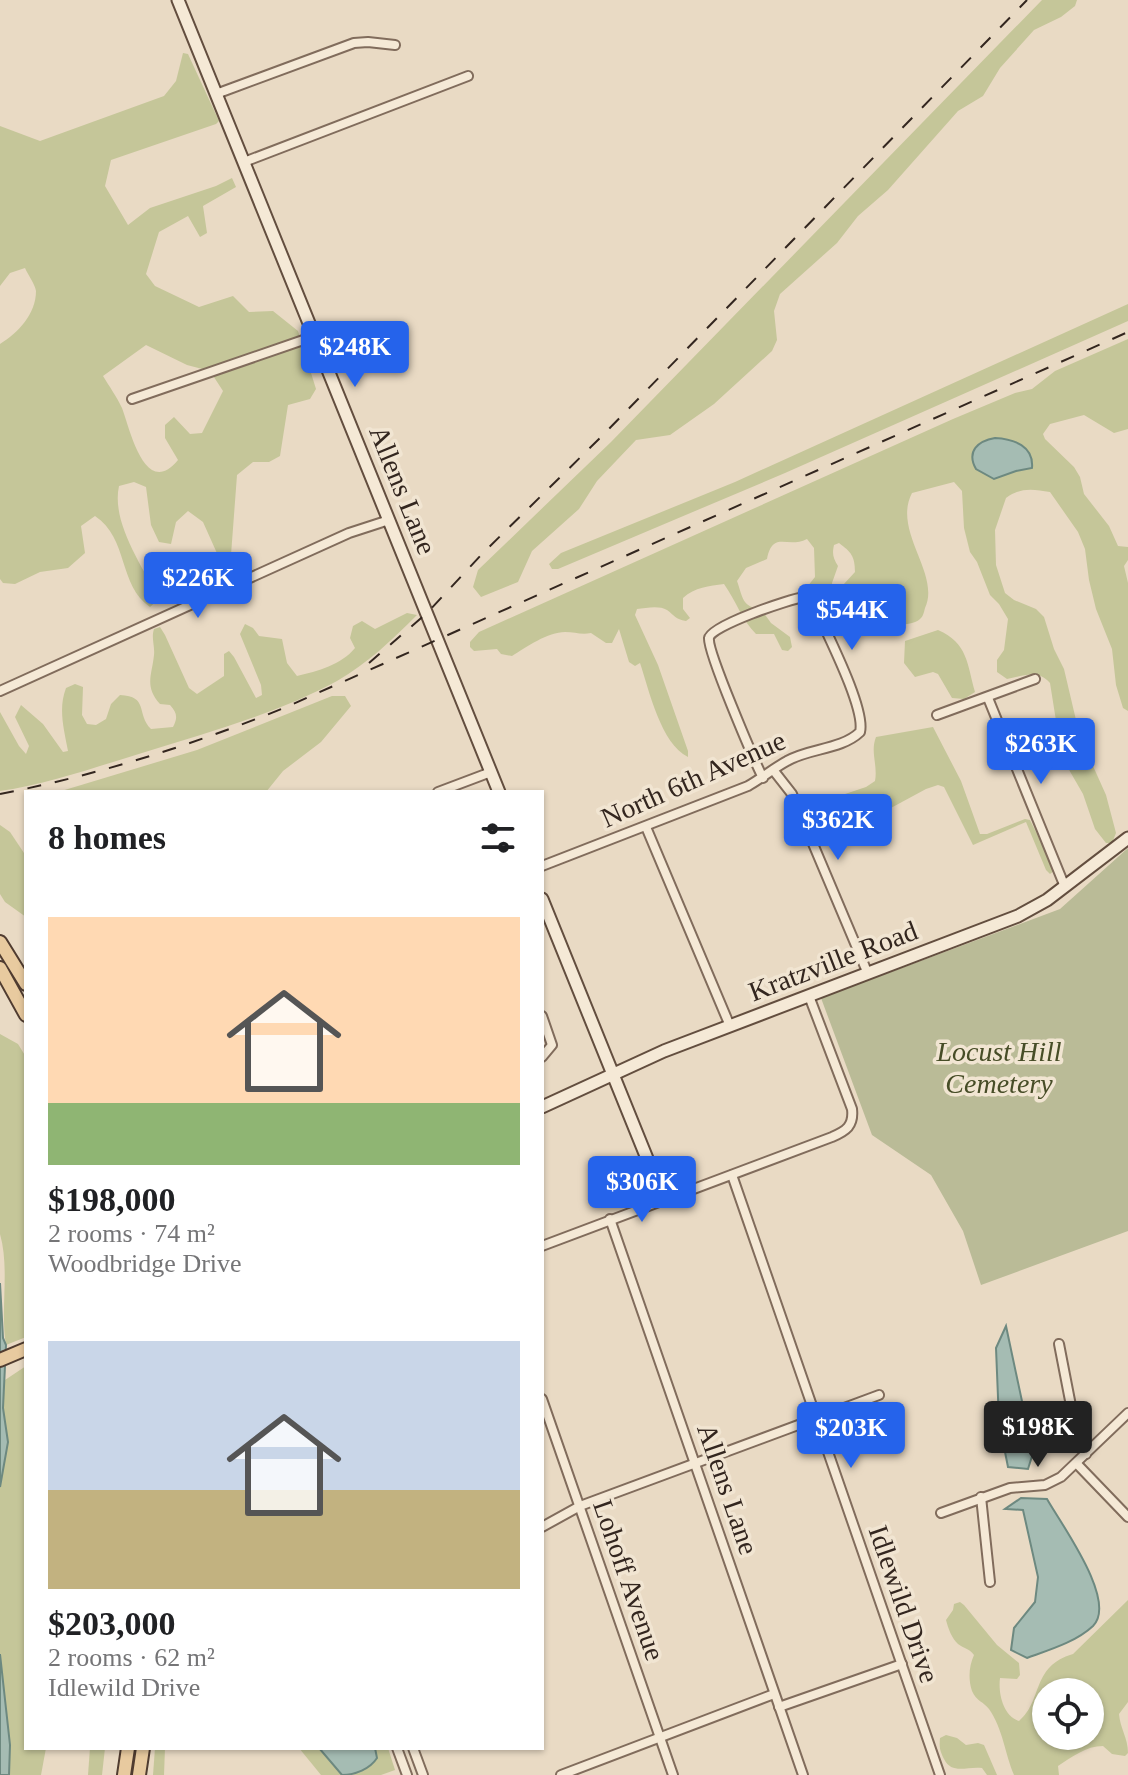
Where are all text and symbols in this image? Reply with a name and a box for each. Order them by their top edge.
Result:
pin: $248K [299,321,411,389]
text: $248K [319,332,391,361]
street label: Allens Lane [363,421,443,559]
pin: $226K [142,552,254,620]
text: $226K [162,563,234,592]
pin: $544K [796,584,908,652]
text: $544K [816,595,888,624]
pin: $263K [985,718,1097,786]
street label: North 6th Avenue [596,724,790,834]
text: $263K [1005,729,1077,758]
pin: $362K [782,794,894,862]
text: $362K [802,805,874,834]
icon: filters [476,816,520,860]
text: 8 homes [48,819,166,856]
street label: Kratzville Road [744,915,922,1007]
icon: home [212,969,356,1113]
park label: Locust Hill Cemetery [935,1036,1062,1099]
pin: $306K [586,1156,698,1224]
text: $306K [606,1167,678,1196]
text: $198,000 [48,1181,176,1218]
text: 2 rooms · 74 m² [48,1219,215,1248]
text: Woodbridge Drive [48,1249,242,1278]
icon: home [212,1393,356,1537]
pin: $198K [982,1401,1094,1469]
pin: $203K [795,1402,907,1470]
text: $198K [1002,1412,1074,1441]
text: $203K [815,1413,887,1442]
street label: Allens Lane [691,1420,765,1558]
street label: Lohoff Avenue [587,1496,671,1664]
street label: Idlewild Drive [863,1521,945,1687]
text: $203,000 [48,1605,176,1642]
text: 2 rooms · 62 m² [48,1643,215,1672]
text: Idlewild Drive [48,1673,200,1702]
map controls [1032,1678,1104,1750]
button: locate [1032,1678,1104,1750]

